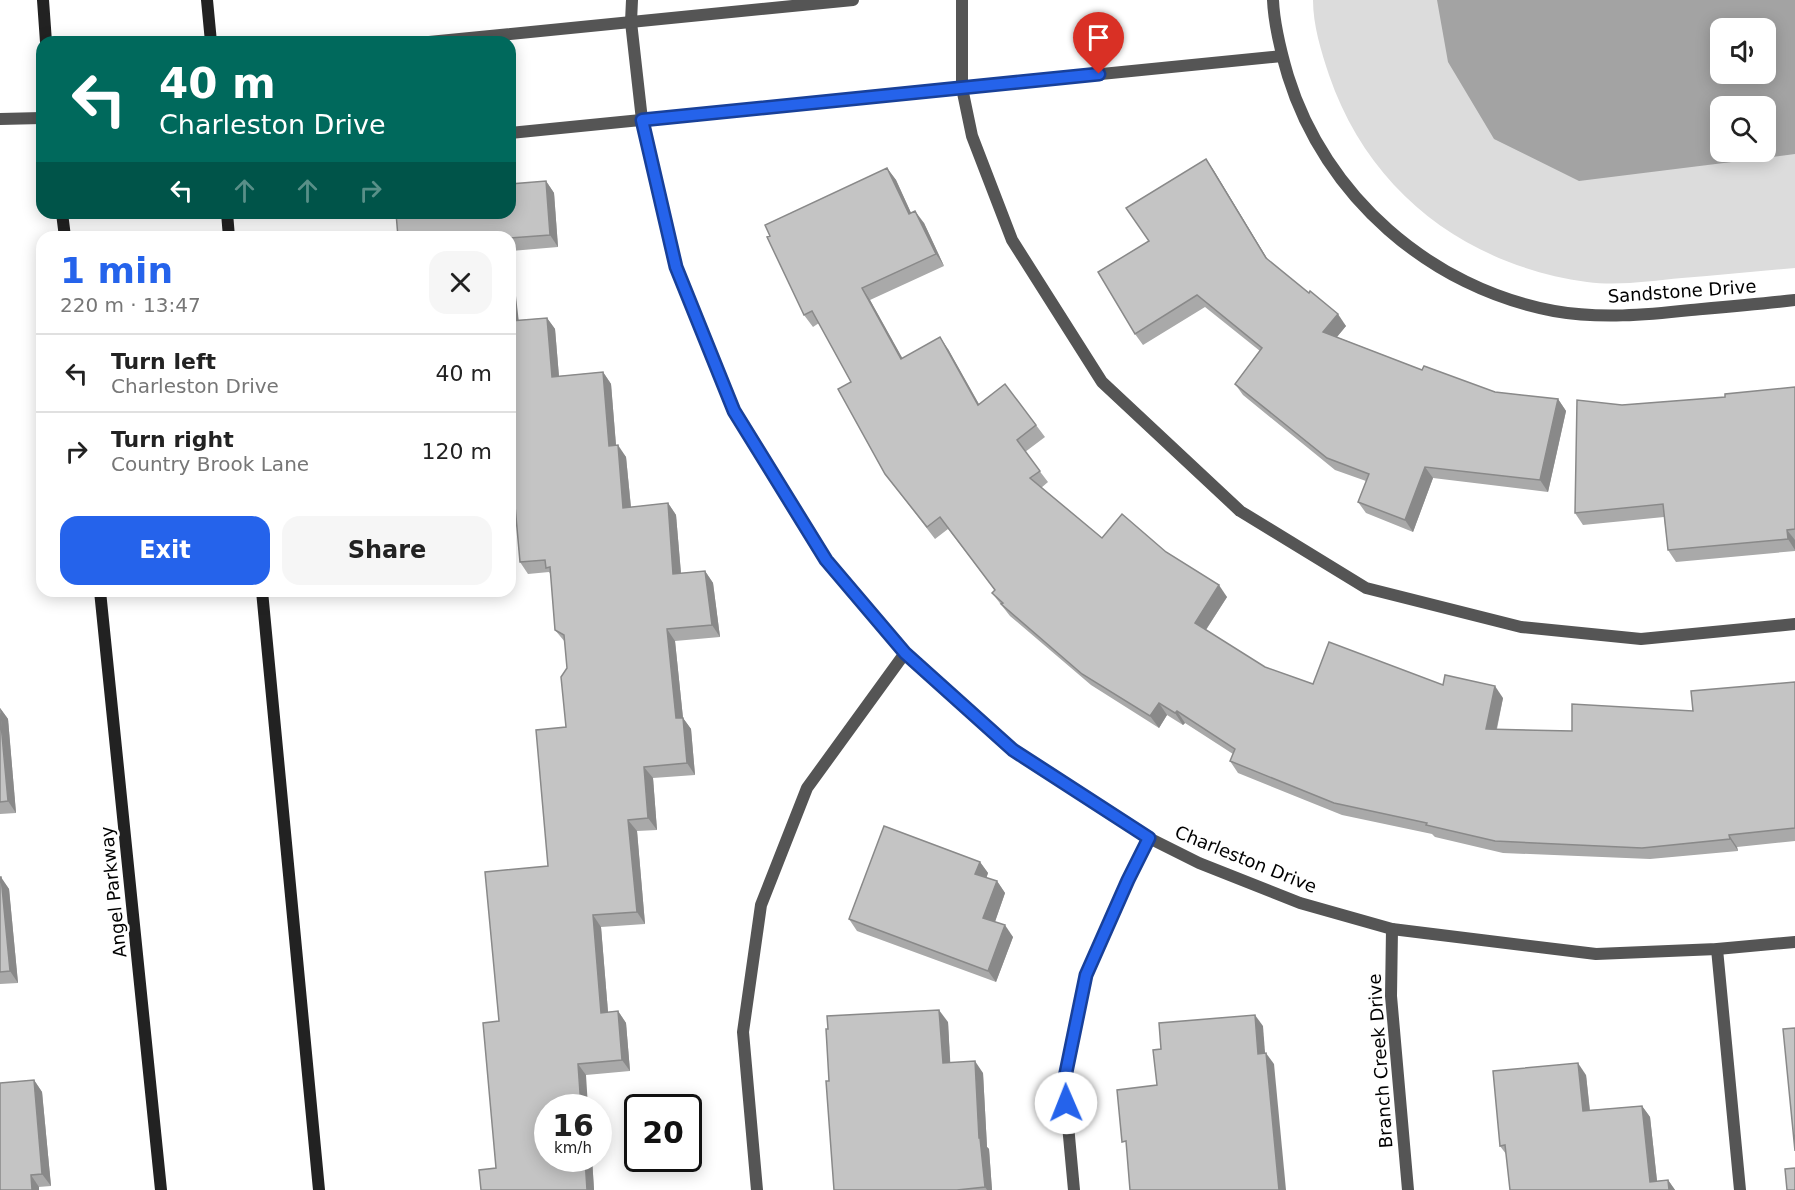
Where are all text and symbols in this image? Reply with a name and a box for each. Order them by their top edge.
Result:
pin [1073,12,1124,74]
map controls [1710,18,1776,162]
button: sound [1710,18,1776,84]
icon: arrive [1082,21,1115,54]
text: 40 m [159,59,276,108]
icon: left [60,60,138,138]
button: search [1710,96,1776,162]
text: Charleston Drive [159,109,386,140]
icon: left [165,174,198,207]
icon: ahead [228,174,261,207]
icon: ahead [291,174,324,207]
icon: right [354,174,387,207]
text: 1 min [60,250,173,291]
button: close [429,251,492,314]
street label: Sandstone Drive [1607,275,1757,307]
text: 220 m · 13:47 [60,293,201,317]
text: Turn left [111,349,216,374]
icon: left [60,357,93,390]
text: 40 m [436,361,492,386]
text: Charleston Drive [111,374,279,398]
text: Turn right [111,427,234,452]
icon: right [60,435,93,468]
text: 120 m [422,439,492,464]
text: Country Brook Lane [111,452,309,476]
button: Exit [60,516,270,585]
button: Share [282,516,492,585]
street label: Charleston Drive [1172,821,1320,897]
street label: Angel Parkway [96,825,130,959]
street label: Branch Creek Drive [1363,973,1397,1149]
position arrow [1034,1071,1098,1135]
speed limit sign: 20 [624,1094,702,1172]
text: 16 [552,1108,594,1143]
text: km/h [554,1139,592,1157]

